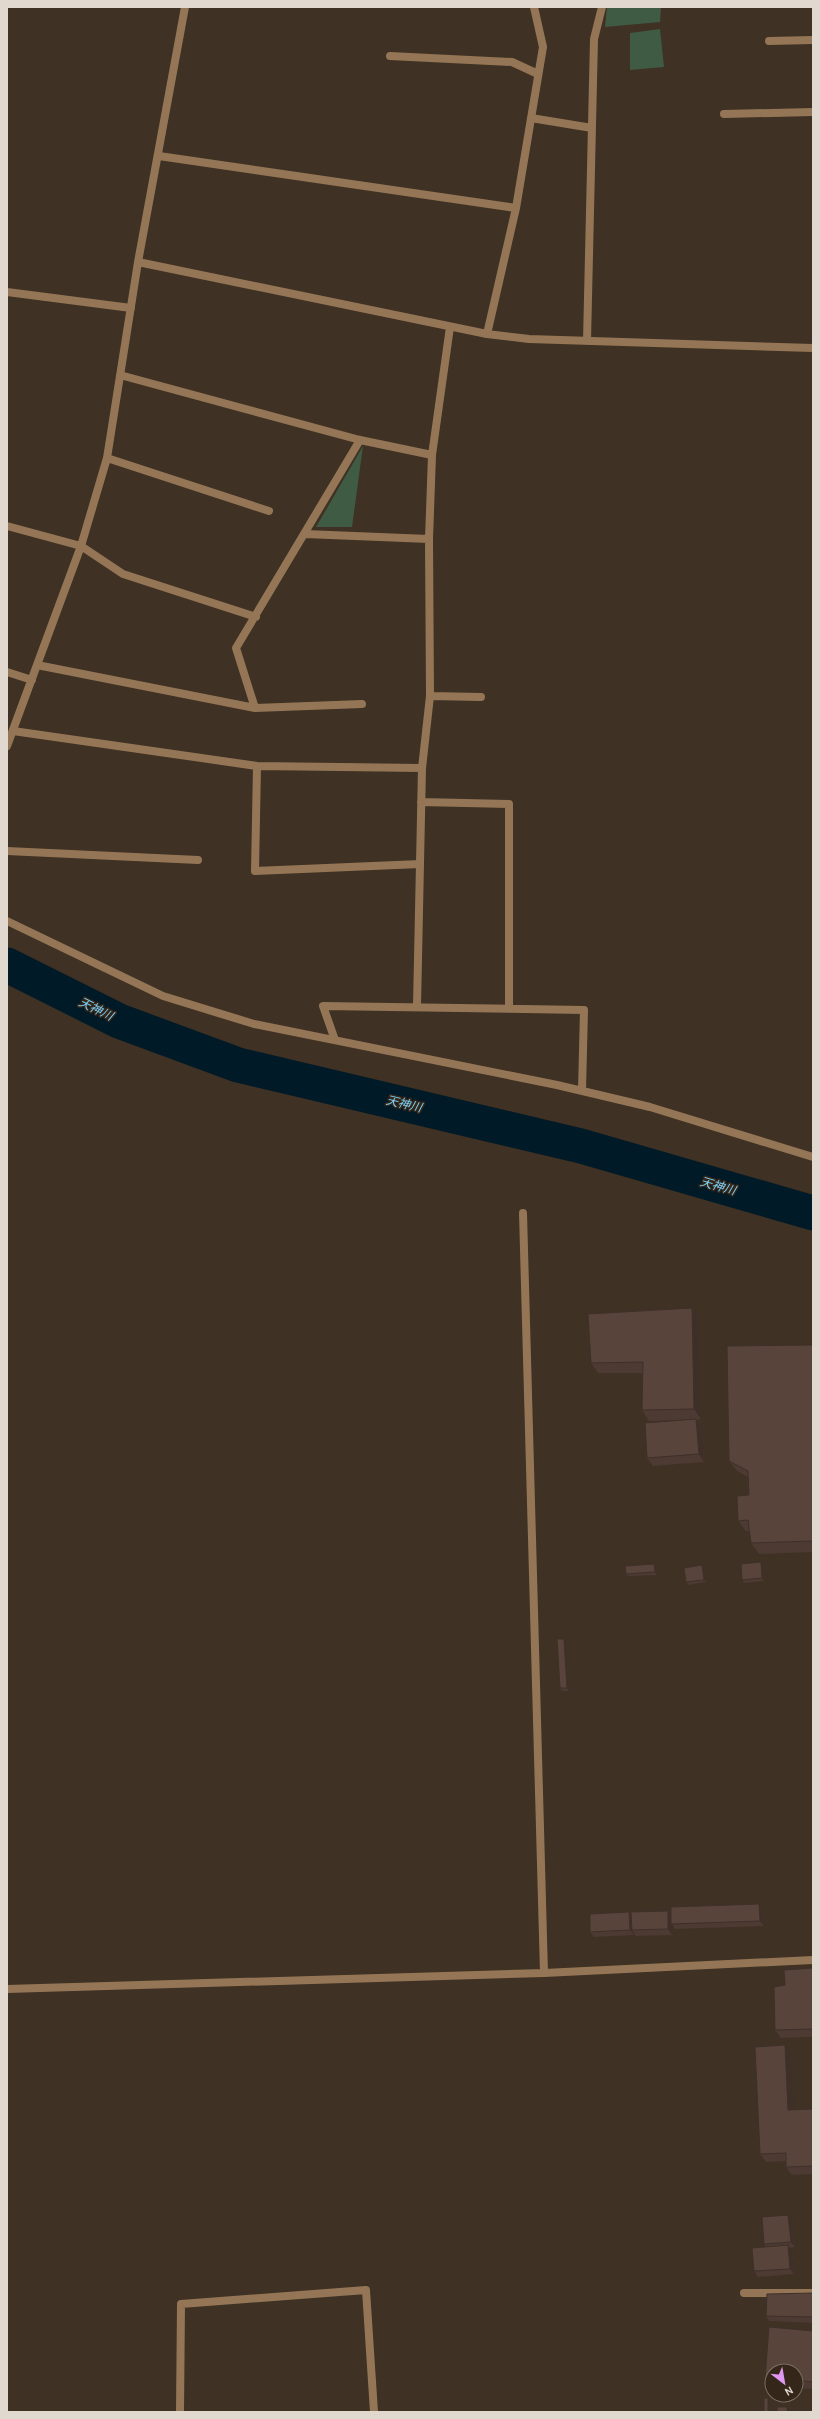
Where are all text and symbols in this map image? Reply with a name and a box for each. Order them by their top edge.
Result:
water label: 天神川 [77,995,117,1024]
water label: 天神川 [385,1093,425,1115]
water label: 天神川 [699,1174,739,1198]
north arrow [764,2363,804,2403]
text: N [782,2384,796,2399]

